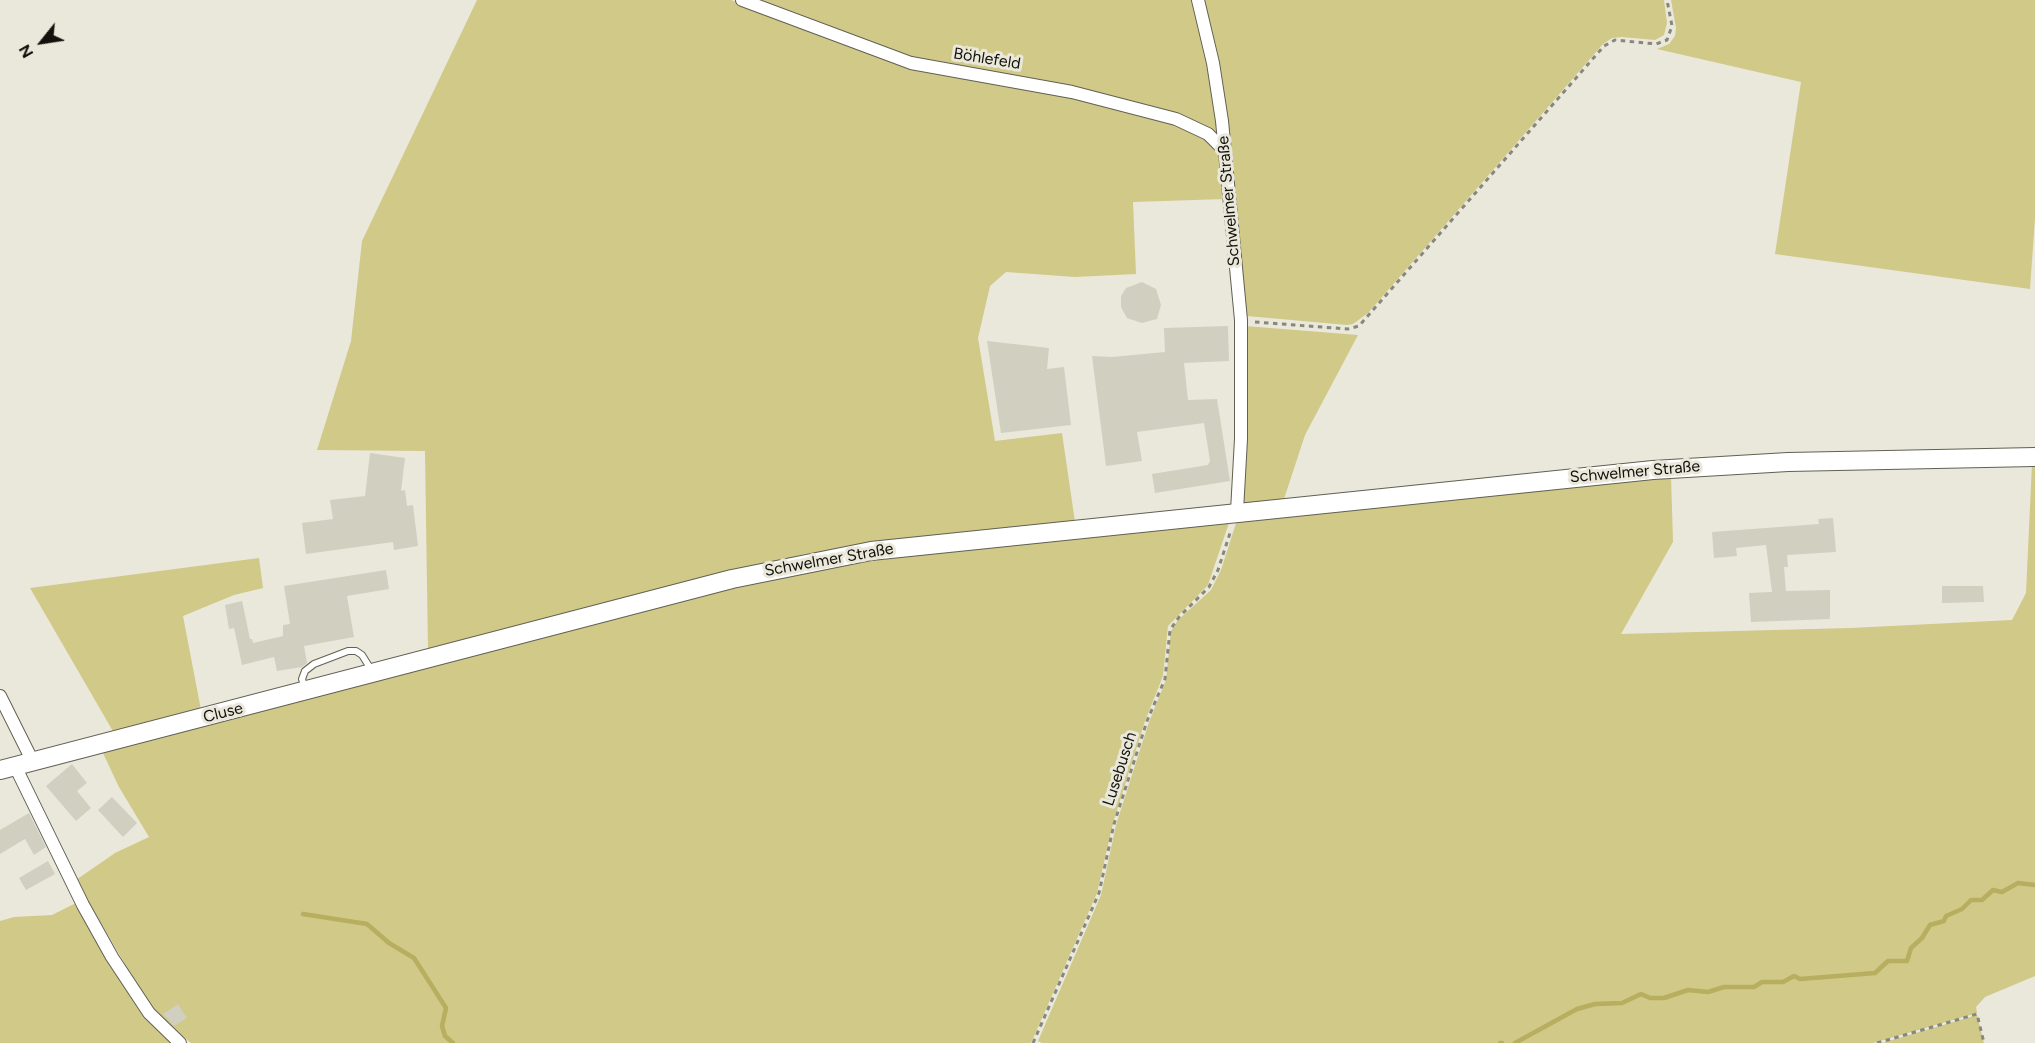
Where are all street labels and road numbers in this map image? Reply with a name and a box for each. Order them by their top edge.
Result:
street label: Böhlefeld [952,44,1022,74]
street label: Schwelmer Straße [1214,135,1244,267]
street label: Schwelmer Straße [1569,457,1701,487]
street label: Schwelmer Straße [763,539,895,581]
street label: Cluse [201,699,245,727]
street label: Lusebusch [1099,730,1141,808]

